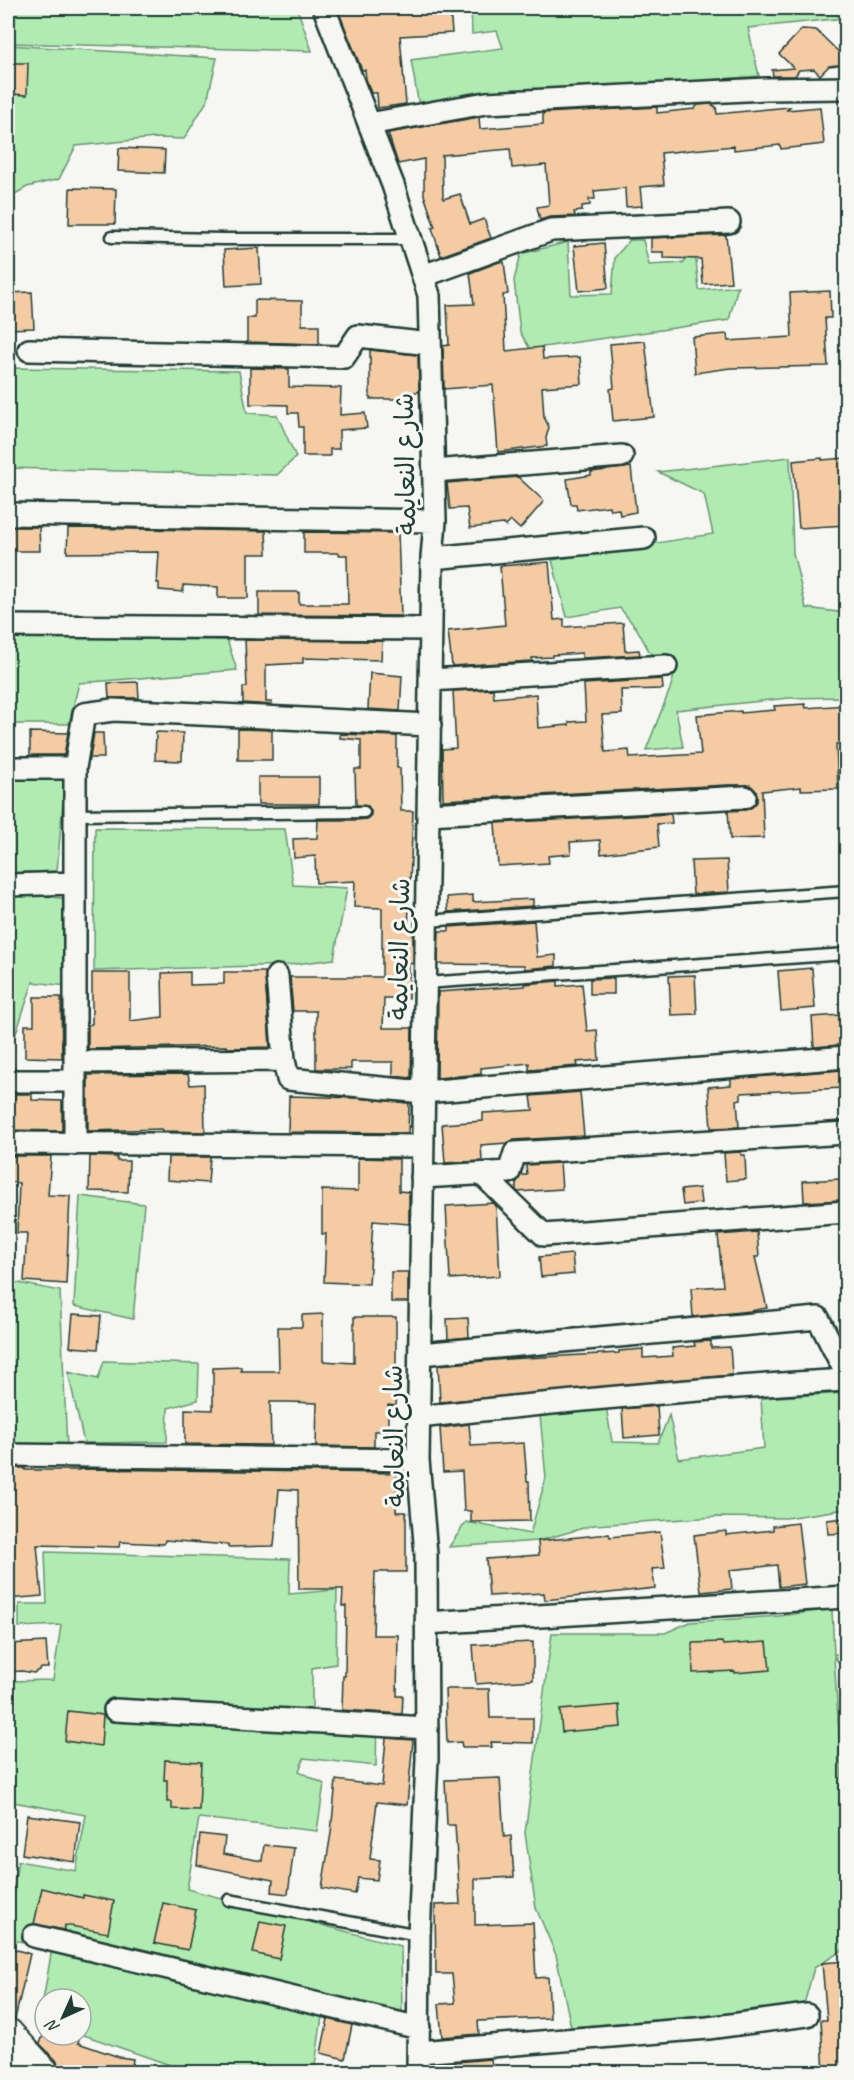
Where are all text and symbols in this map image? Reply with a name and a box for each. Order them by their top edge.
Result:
street label: شارع النعايمة [388,393,424,535]
street label: شارع النعايمة [382,878,418,1020]
street label: شارع النعايمة [377,1365,413,1507]
north arrow [33,1987,93,2047]
text: N [40,2014,64,2037]

